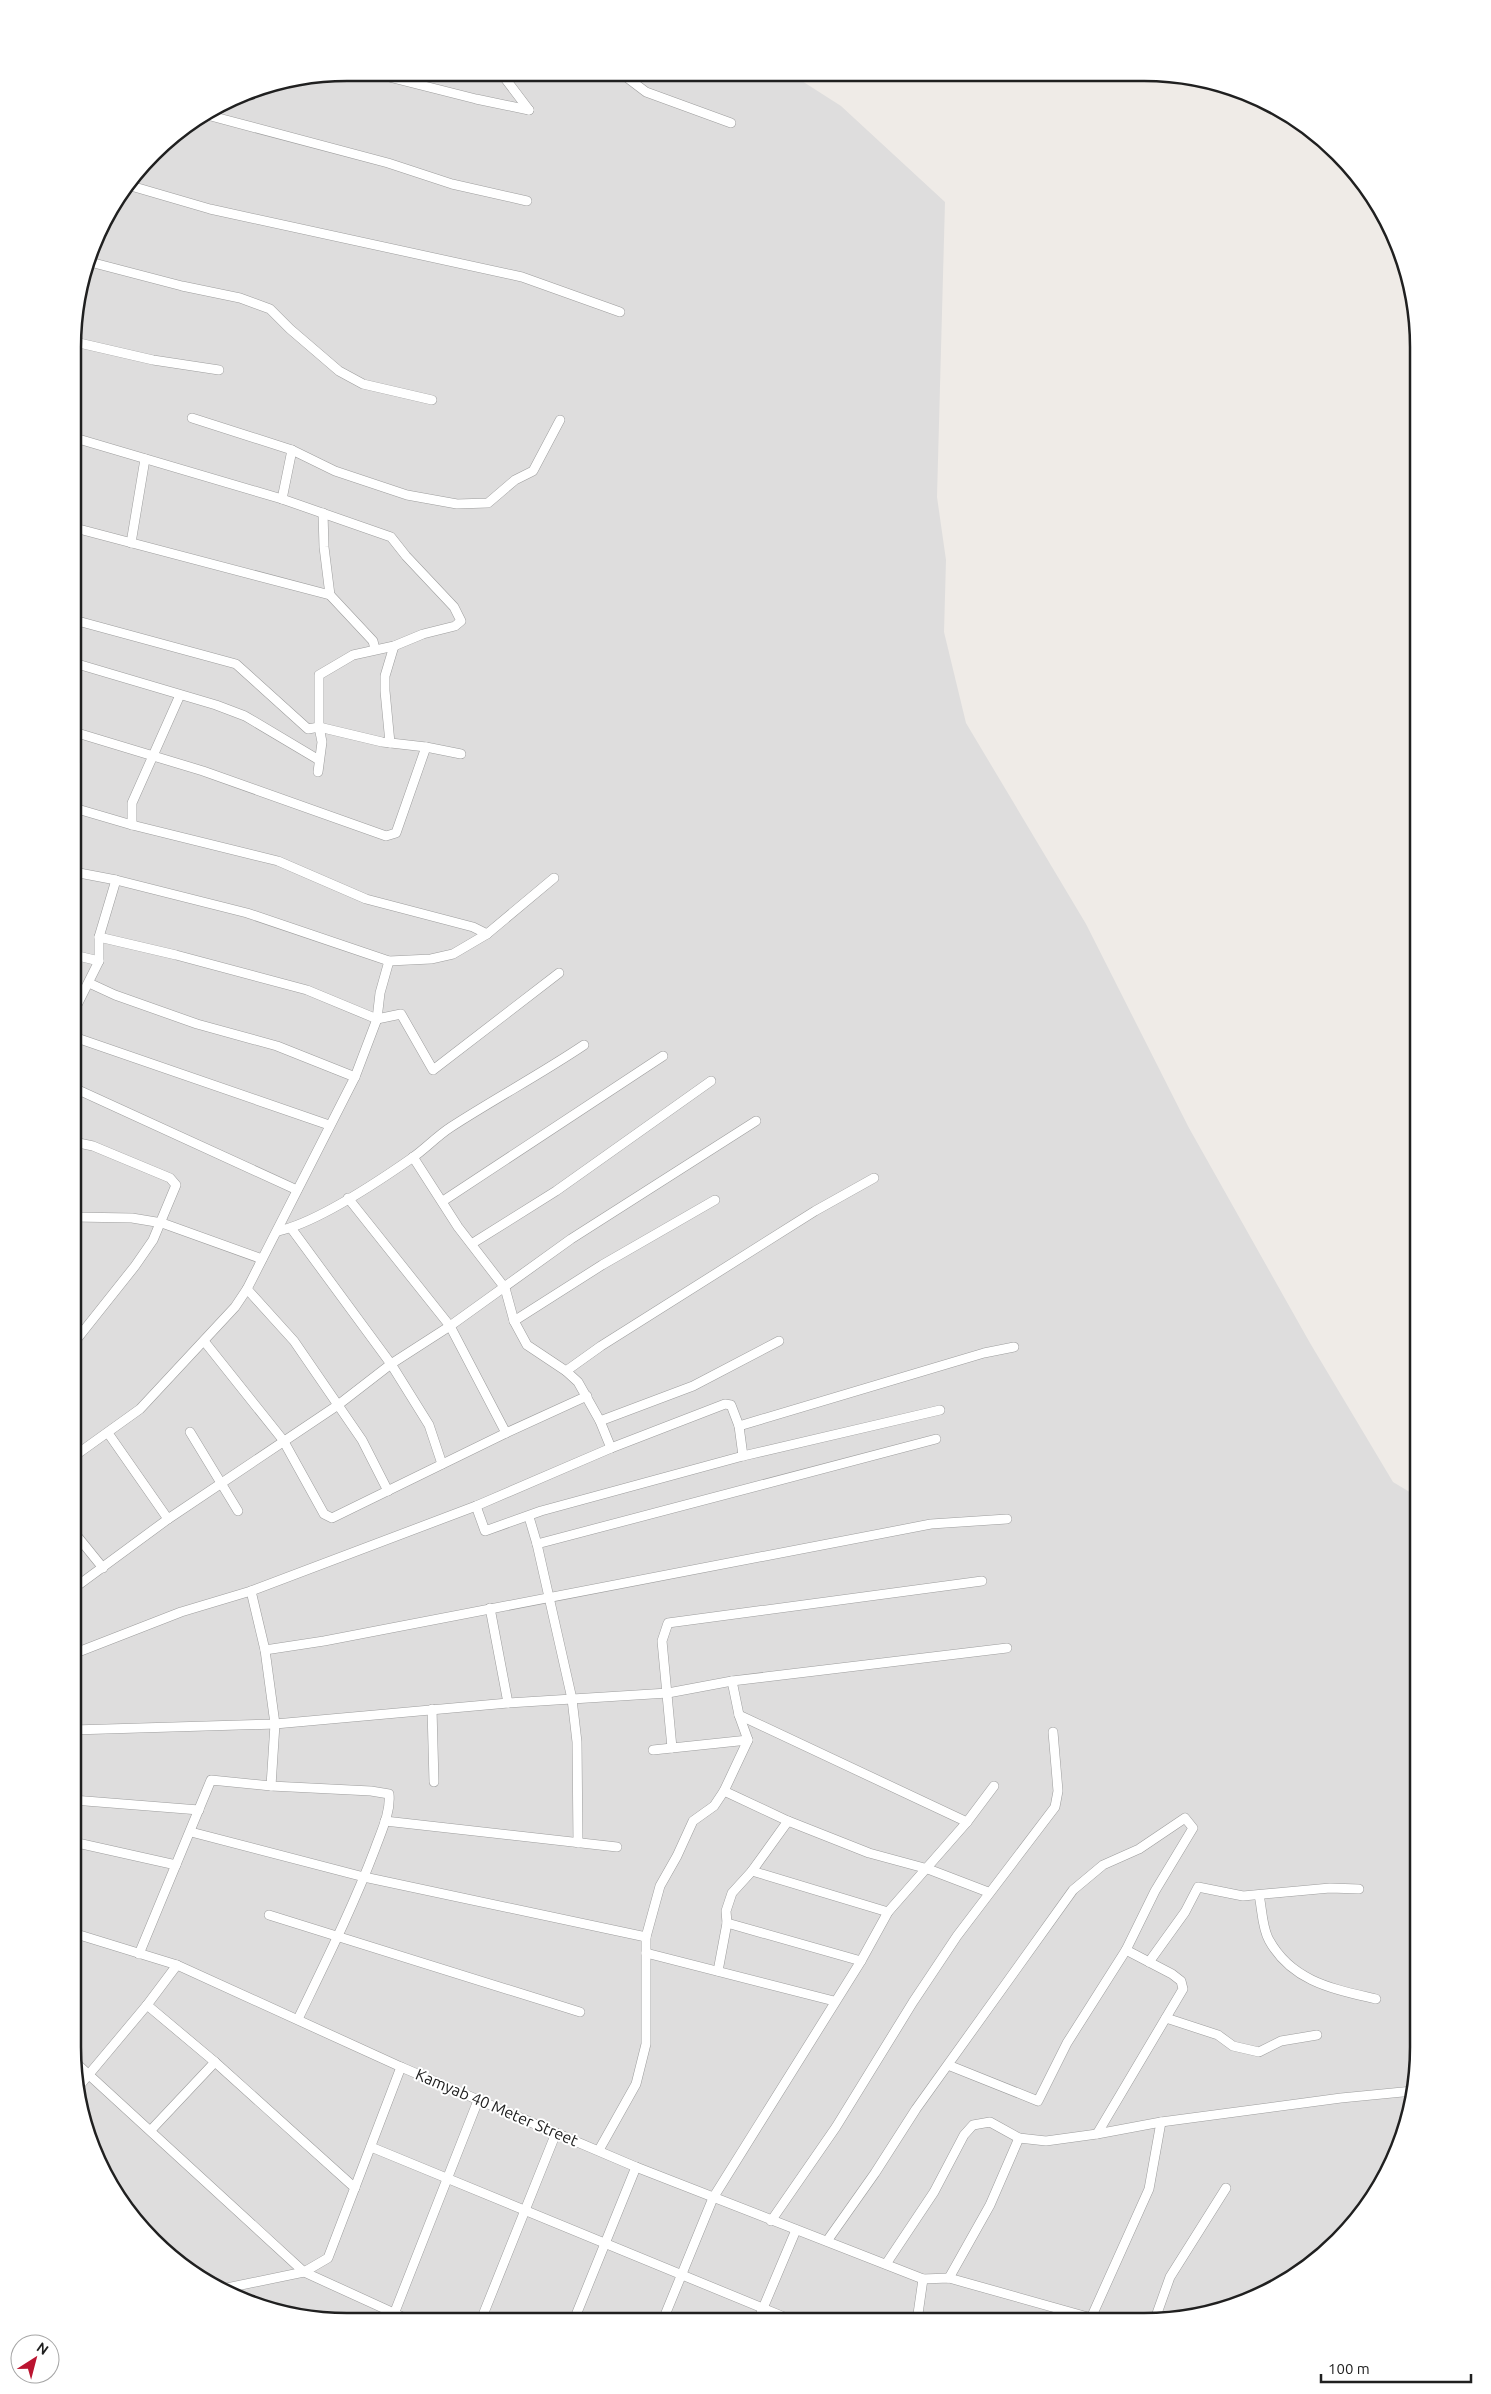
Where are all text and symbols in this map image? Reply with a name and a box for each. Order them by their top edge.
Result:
street label: Kamyab 40 Meter Street [413,2065,582,2150]
north arrow [10,2334,60,2384]
text: N [34,2339,52,2358]
scale bar [1321,2352,1471,2384]
text: 100 m [1328,2360,1370,2377]

